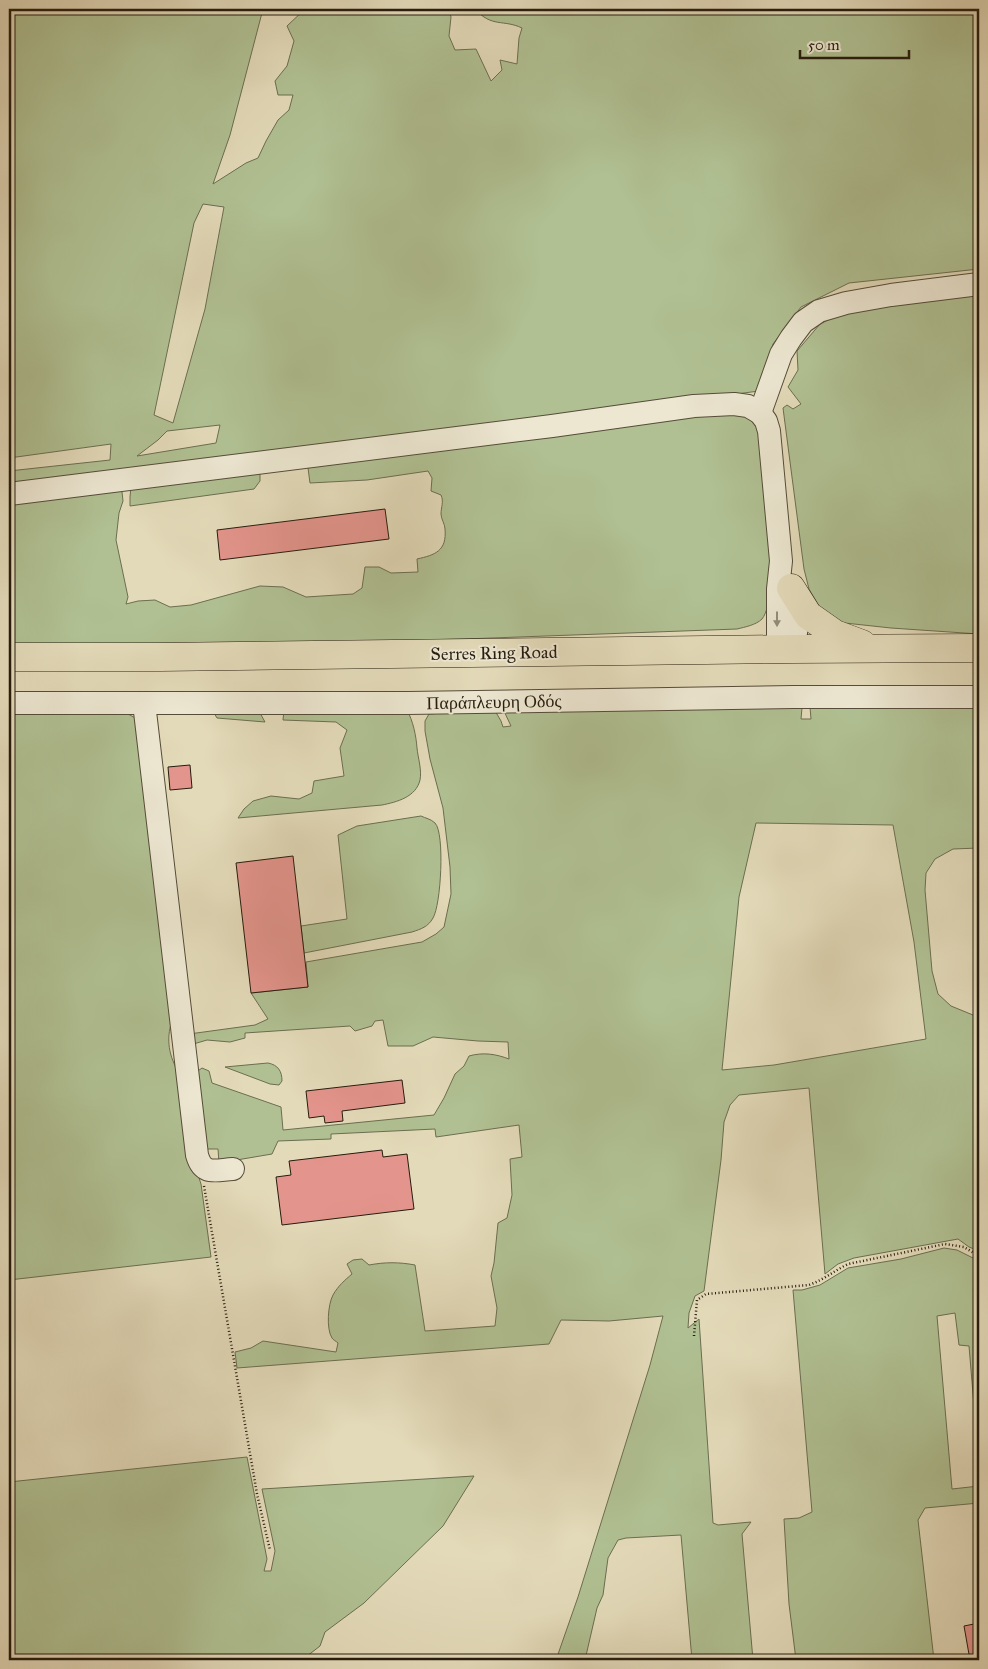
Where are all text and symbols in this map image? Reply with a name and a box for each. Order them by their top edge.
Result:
scale bar [800,28,909,60]
text: 50 m [808,36,840,54]
one-way arrow [773,612,781,628]
street label: Serres Ring Road [430,641,558,666]
street label: Παράπλευρη Οδός [426,690,562,714]

